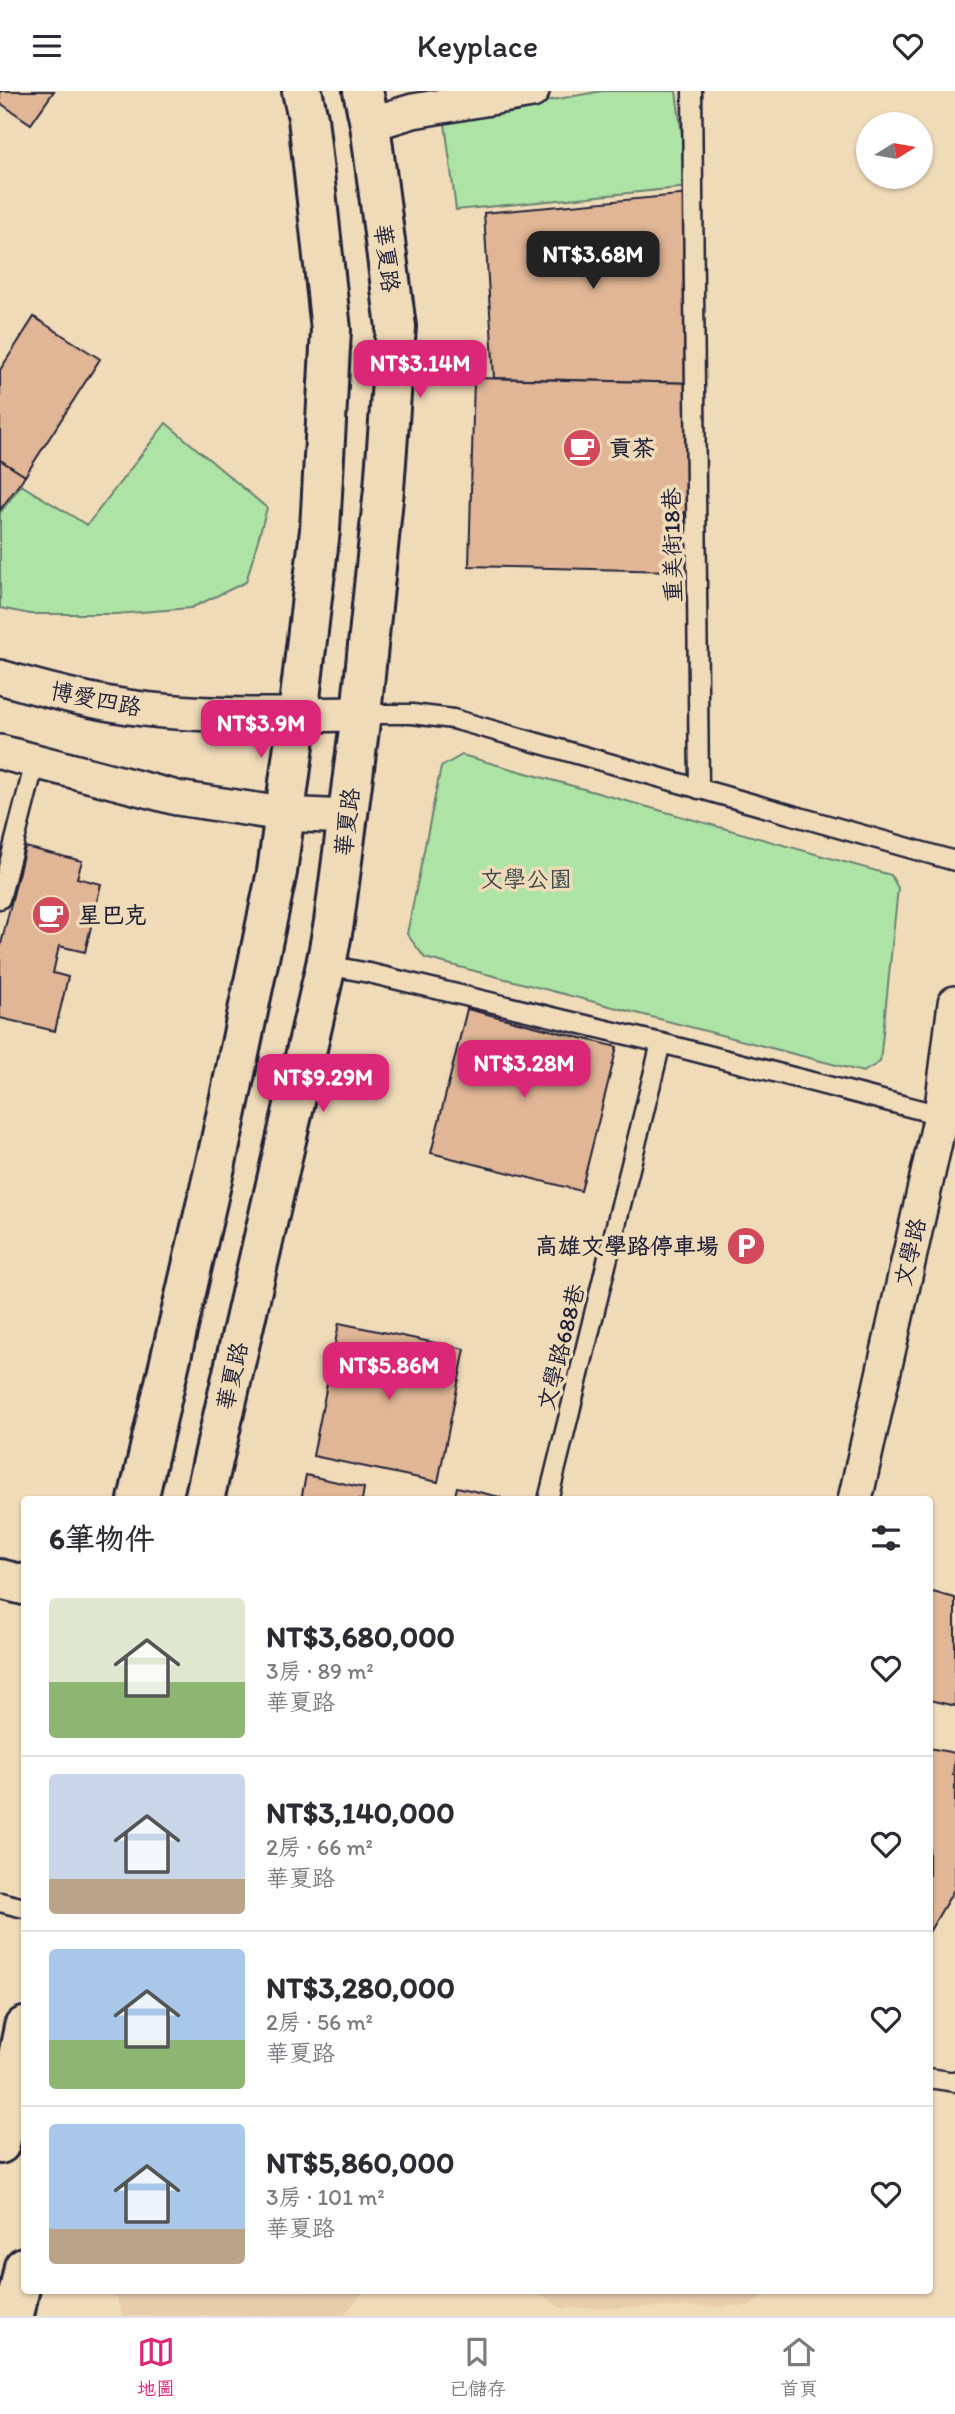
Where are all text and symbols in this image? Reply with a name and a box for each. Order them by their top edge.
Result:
icon: menu [28,27,66,65]
text: Keyplace [417,27,538,65]
icon: heart [889,27,927,65]
north arrow [856,112,933,189]
map controls [856,112,933,189]
street label: 華夏路 [369,222,405,294]
pin: NT$3.68M [521,231,665,291]
text: NT$3.68M [543,240,644,268]
pin: NT$3.14M [348,341,492,400]
text: NT$3.14M [370,349,470,377]
cafe icon: 貢茶 [561,427,603,469]
place label: 貢茶 [609,434,655,462]
street label: 重美街18巷 [657,486,687,603]
street label: 博愛四路 [48,676,144,722]
pin: NT$3.9M [196,701,326,760]
text: NT$3.9M [217,709,305,737]
street label: 華夏路 [329,786,365,858]
park label: 文學公園 [480,865,572,893]
cafe icon: 星巴克 [30,894,72,936]
place label: 星巴克 [78,901,147,929]
pin: NT$3.28M [452,1041,596,1100]
text: NT$3.28M [474,1049,574,1077]
pin: NT$9.29M [251,1055,395,1114]
text: NT$9.29M [273,1063,373,1091]
street label: 文學路 [889,1215,931,1289]
parking icon: 高雄文學路停車場 [725,1225,767,1267]
place label: 高雄文學路停車場 [535,1232,719,1260]
street label: 文學路688巷 [532,1280,590,1413]
street label: 華夏路 [211,1339,253,1413]
pin: NT$5.86M [317,1343,461,1402]
text: NT$5.86M [339,1351,439,1379]
icon: filters [867,1519,905,1557]
text: 6筆物件 [49,1520,155,1557]
text: NT$3,680,000 [266,1618,455,1655]
icon: home [105,1626,189,1710]
icon: heart [867,1649,905,1687]
text: 3房 · 89 m² [266,1657,374,1685]
text: 華夏路 [266,1688,335,1716]
text: NT$3,140,000 [266,1794,455,1831]
icon: home [105,1802,189,1886]
icon: heart [867,1825,905,1863]
text: 2房 · 66 m² [266,1833,373,1861]
text: 華夏路 [266,1864,335,1892]
text: NT$3,280,000 [266,1969,455,2006]
icon: home [105,1977,189,2061]
icon: heart [867,2000,905,2038]
text: 2房 · 56 m² [266,2008,373,2036]
text: 華夏路 [266,2039,335,2067]
text: NT$5,860,000 [266,2144,455,2181]
icon: home [105,2152,189,2236]
icon: heart [867,2175,905,2213]
text: 3房 · 101 m² [266,2183,385,2211]
text: 華夏路 [266,2214,335,2242]
tab: 地圖 [137,2333,175,2400]
tab: 已儲存 [449,2333,506,2400]
tab: 首頁 [780,2333,818,2400]

